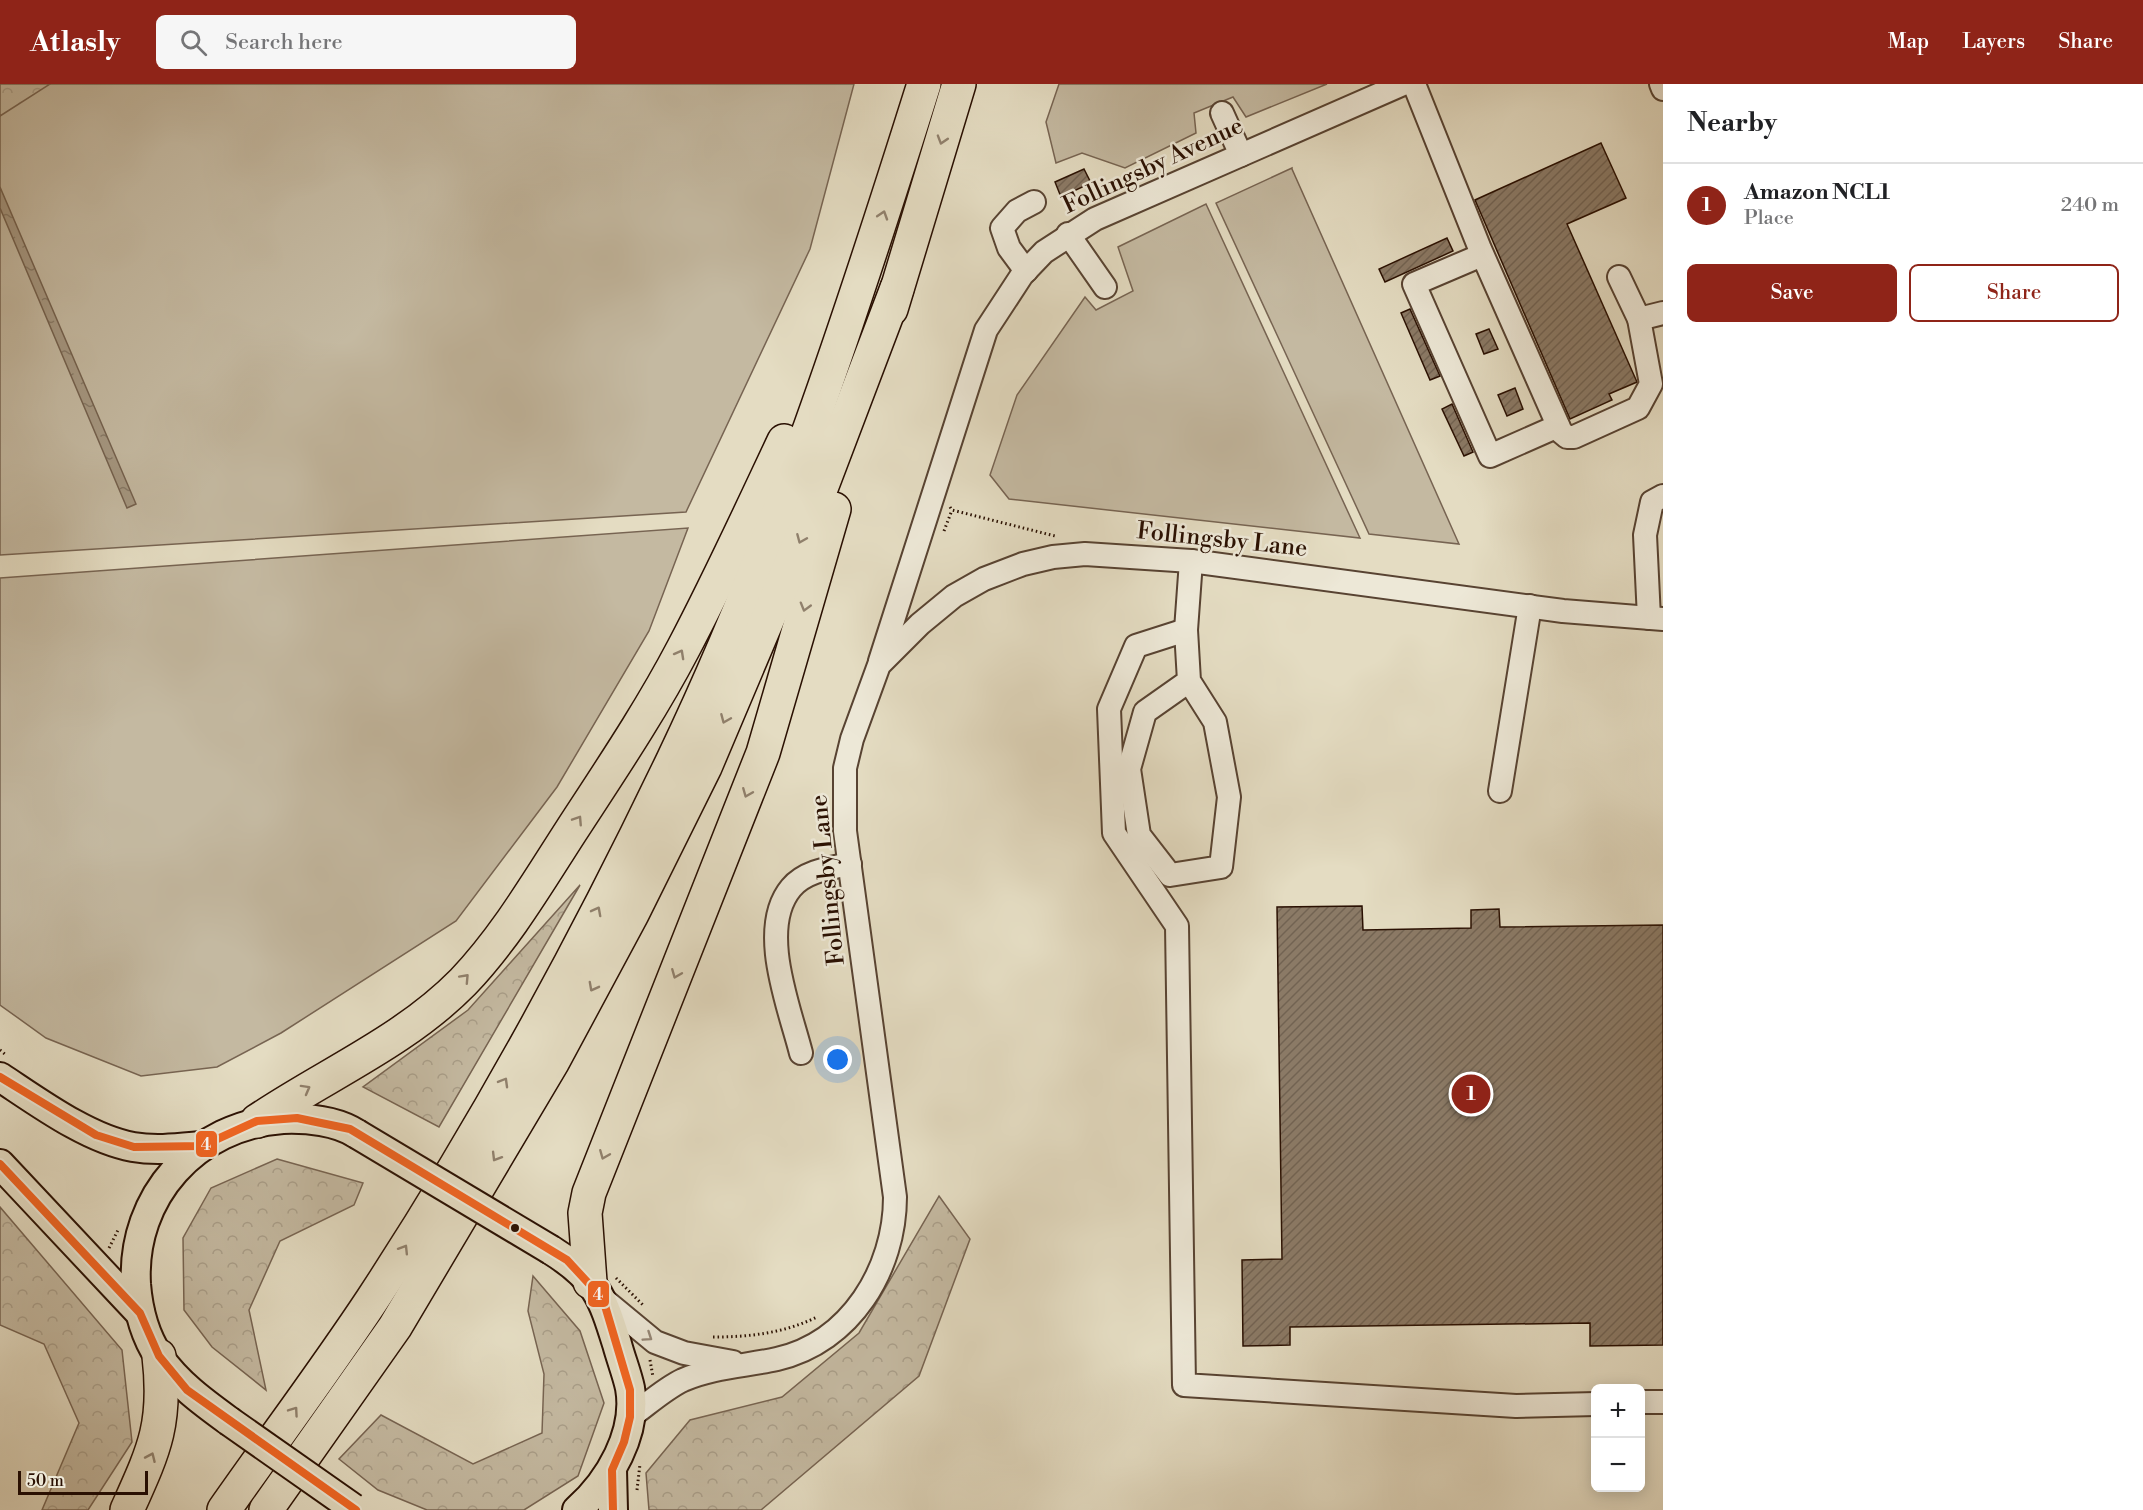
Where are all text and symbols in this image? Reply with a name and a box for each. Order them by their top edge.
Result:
search box [156,15,576,69]
text: Atlasly [30,25,120,60]
icon: search [177,26,210,59]
text: Search here [225,29,343,56]
text: Map [1888,29,1929,55]
text: Layers [1962,29,2025,55]
text: Share [2058,29,2113,55]
text: Nearby [1687,107,1777,139]
street label: Follingsby Avenue [1058,111,1248,221]
one-way arrow [937,134,949,145]
text: Amazon NCL1 [1744,179,1890,206]
text: 1 [1702,193,1711,218]
text: 240 m [2061,193,2119,218]
text: Place [1744,206,1794,231]
one-way arrow [875,210,888,221]
button: Save [1687,264,1897,322]
button: Share [1909,264,2119,322]
street label: Follingsby Lane [1135,516,1309,564]
one-way arrow [796,533,808,544]
one-way arrow [800,601,812,612]
one-way arrow [673,650,685,660]
one-way arrow [721,712,733,723]
one-way arrow [742,787,755,797]
street label: Follingsby Lane [804,793,852,967]
one-way arrow [571,816,582,827]
one-way arrow [590,907,601,917]
one-way arrow [670,968,683,979]
one-way arrow [458,974,469,985]
one-way arrow [589,981,600,992]
your location [823,1045,852,1074]
pin: 1 [1452,1072,1490,1116]
one-way arrow [497,1078,508,1088]
one-way arrow [300,1085,310,1097]
line badge: 4 [195,1130,218,1158]
text: 4 [201,1135,212,1155]
one-way arrow [599,1149,611,1160]
one-way arrow [492,1151,504,1161]
unlabelled marker [509,1222,521,1234]
one-way arrow [396,1245,408,1255]
line badge: 4 [587,1280,610,1308]
text: 4 [593,1285,604,1305]
one-way arrow [641,1330,652,1341]
map controls [1591,1384,1645,1492]
button: + [1591,1384,1645,1438]
one-way arrow [287,1406,298,1417]
button: − [1591,1438,1645,1492]
one-way arrow [144,1452,156,1463]
scale bar [18,1468,148,1496]
text: 50 m [27,1471,64,1491]

